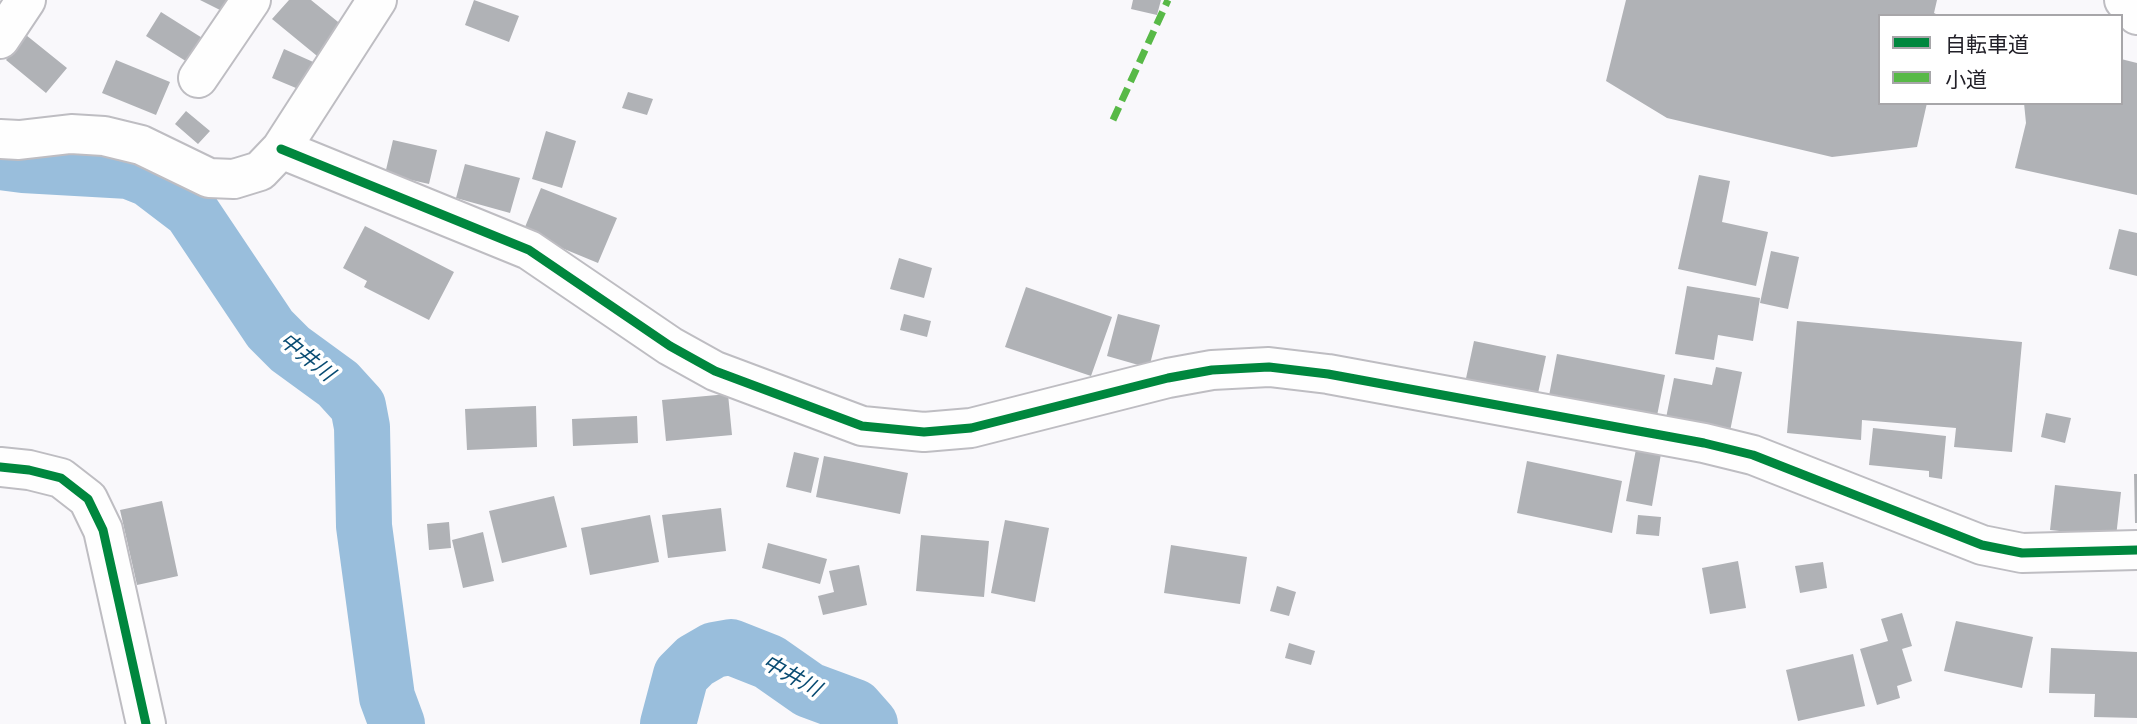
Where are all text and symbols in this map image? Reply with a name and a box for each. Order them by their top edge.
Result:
legend [1878,14,2123,105]
text: 自転車道 [1945,33,2029,57]
text: 小道 [1945,68,1987,92]
water label: 中井川 [274,328,338,388]
water label: 中井川 [757,651,825,703]

